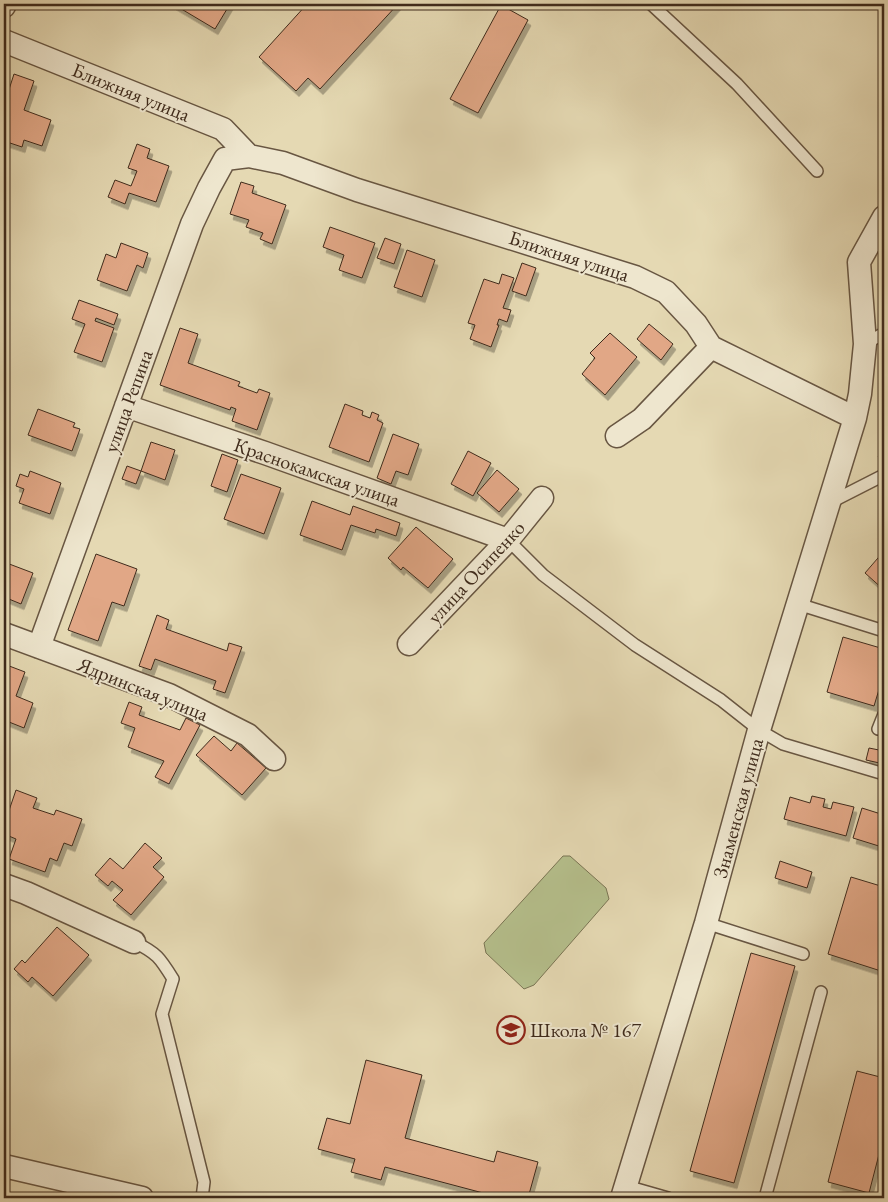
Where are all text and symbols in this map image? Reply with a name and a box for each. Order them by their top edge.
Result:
street label: Ближняя улица [68,57,194,127]
street label: Ближняя улица [506,224,632,288]
street label: улица Репина [97,346,159,456]
street label: Краснокамская улица [231,431,403,513]
street label: улица Осипенко [422,515,530,629]
street label: Ядринская улица [73,651,212,727]
street label: Знаменская улица [707,735,769,881]
school or university icon: Школа № 167 [496,1015,526,1045]
place label: Школа № 167 [530,1017,641,1043]

